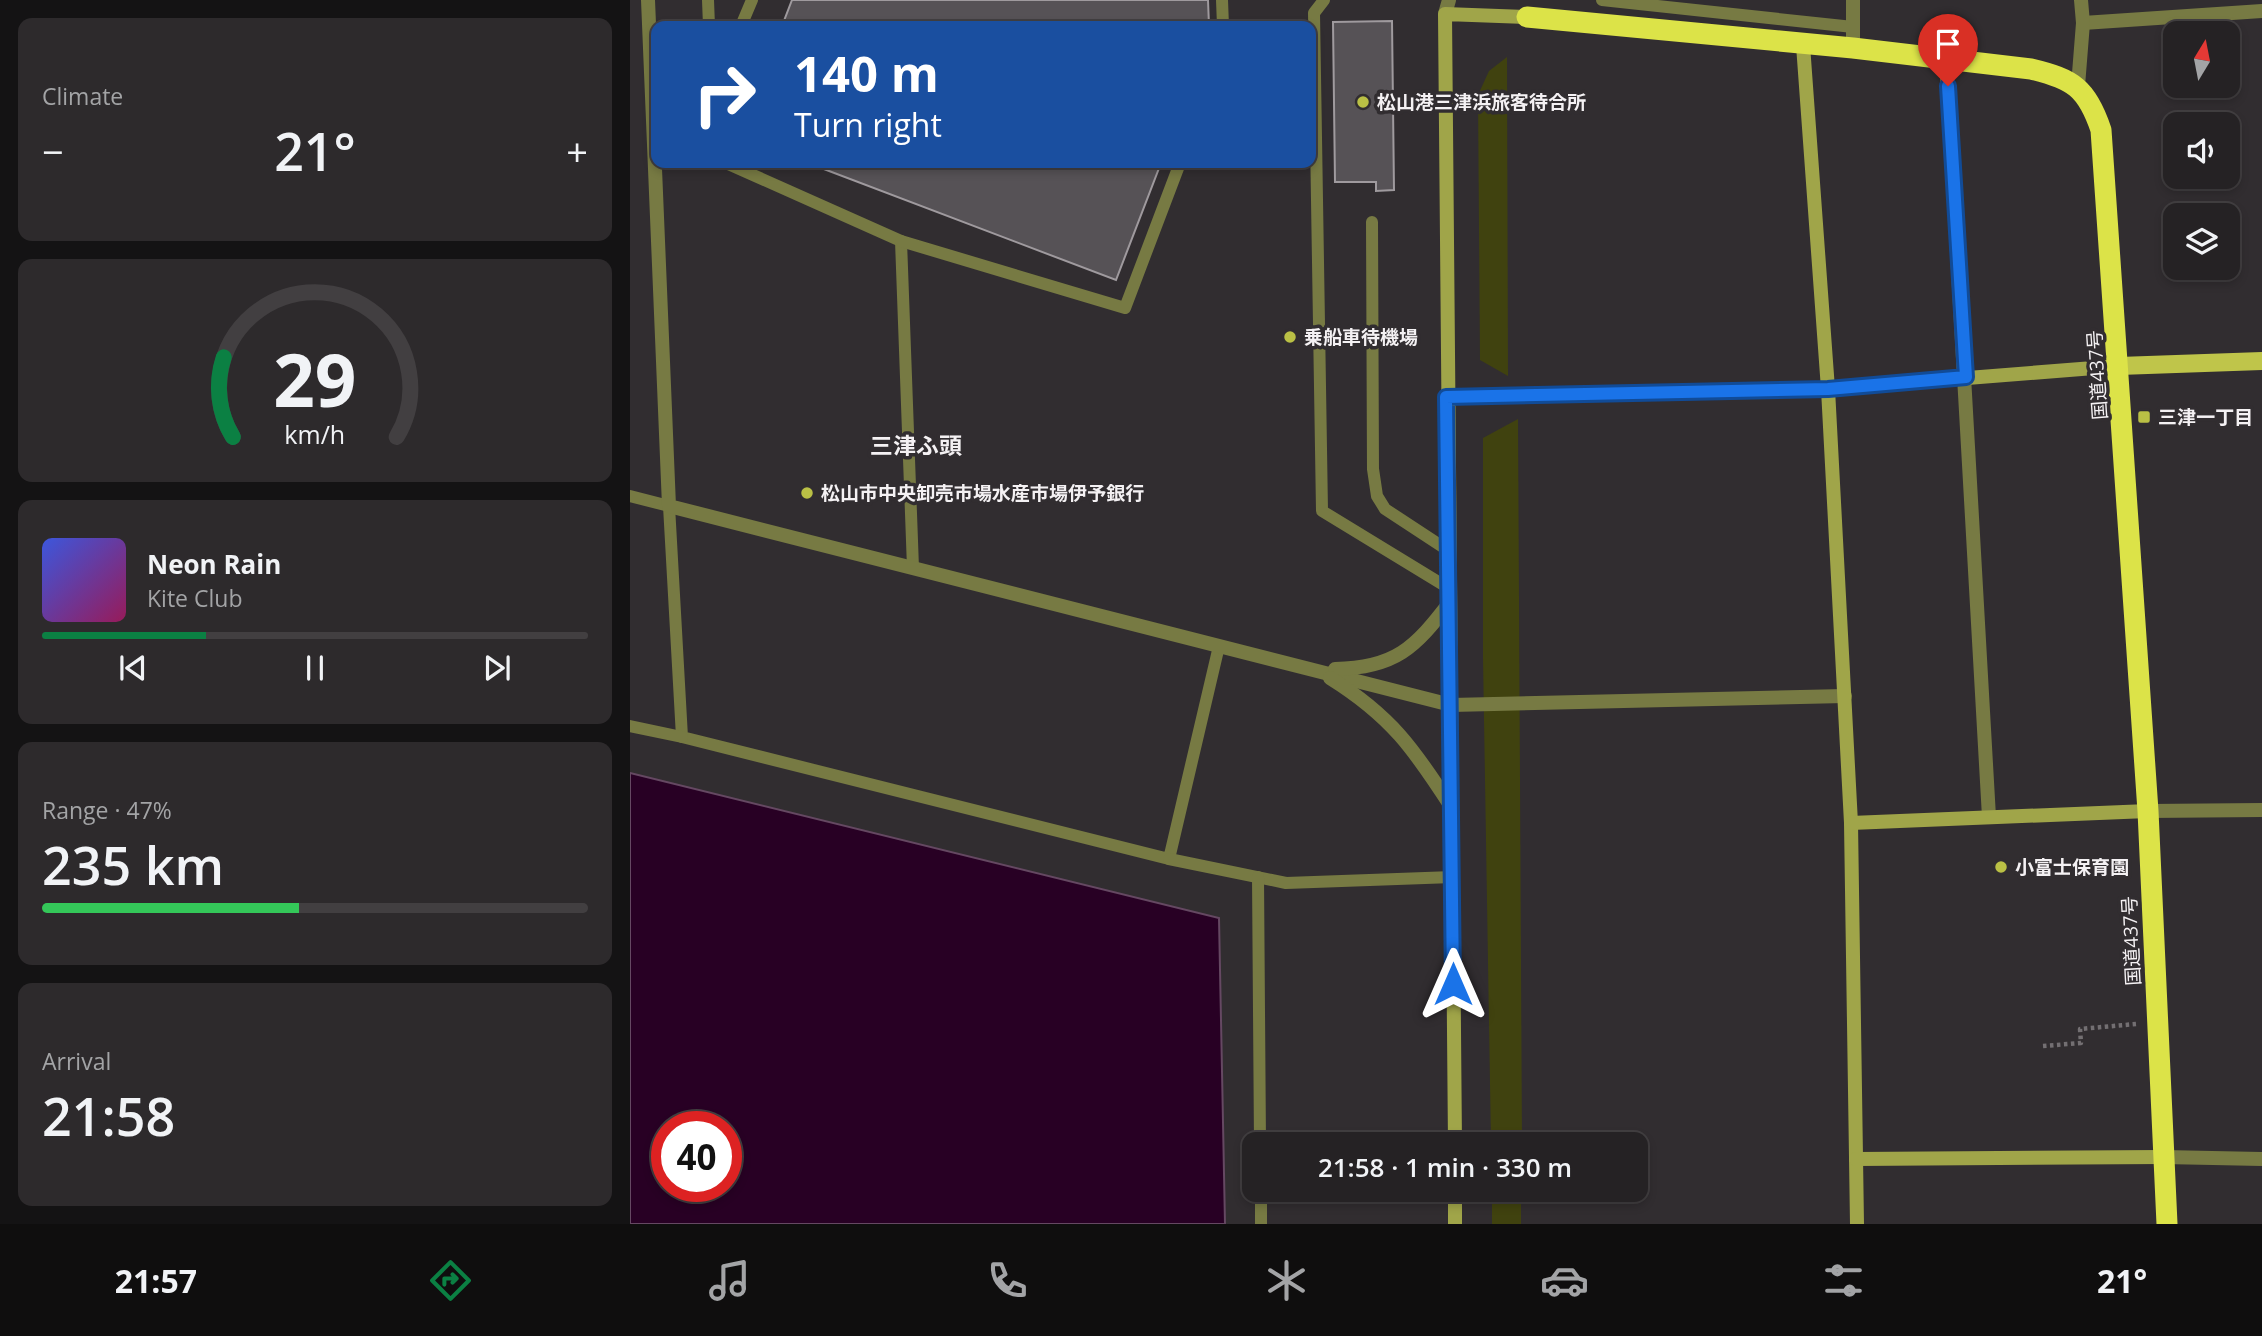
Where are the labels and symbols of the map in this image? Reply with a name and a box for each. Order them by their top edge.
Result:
pin [1918,14,1978,86]
north arrow [2163,21,2240,98]
place label: 松山港三津浜旅客待合所 [1377,89,1586,115]
marker: 松山港三津浜旅客待合所 [1355,94,1371,110]
place label: 乗船車待機場 [1304,324,1418,350]
marker: 乗船車待機場 [1282,329,1298,345]
street label: 国道437号 [2081,329,2113,421]
place label: 三津一丁目 [2158,404,2253,430]
marker: 三津一丁目 [2136,409,2152,425]
district label: 三津ふ頭 [870,429,962,461]
place label: 松山市中央卸売市場水産市場伊予銀行 [821,480,1144,506]
marker: 松山市中央卸売市場水産市場伊予銀行 [799,485,815,501]
place label: 小富士保育園 [2015,854,2129,880]
marker: 小富士保育園 [1993,859,2009,875]
street label: 国道437号 [2116,896,2146,986]
position arrow [1416,947,1490,1021]
speed limit sign: 40 [651,1111,742,1202]

